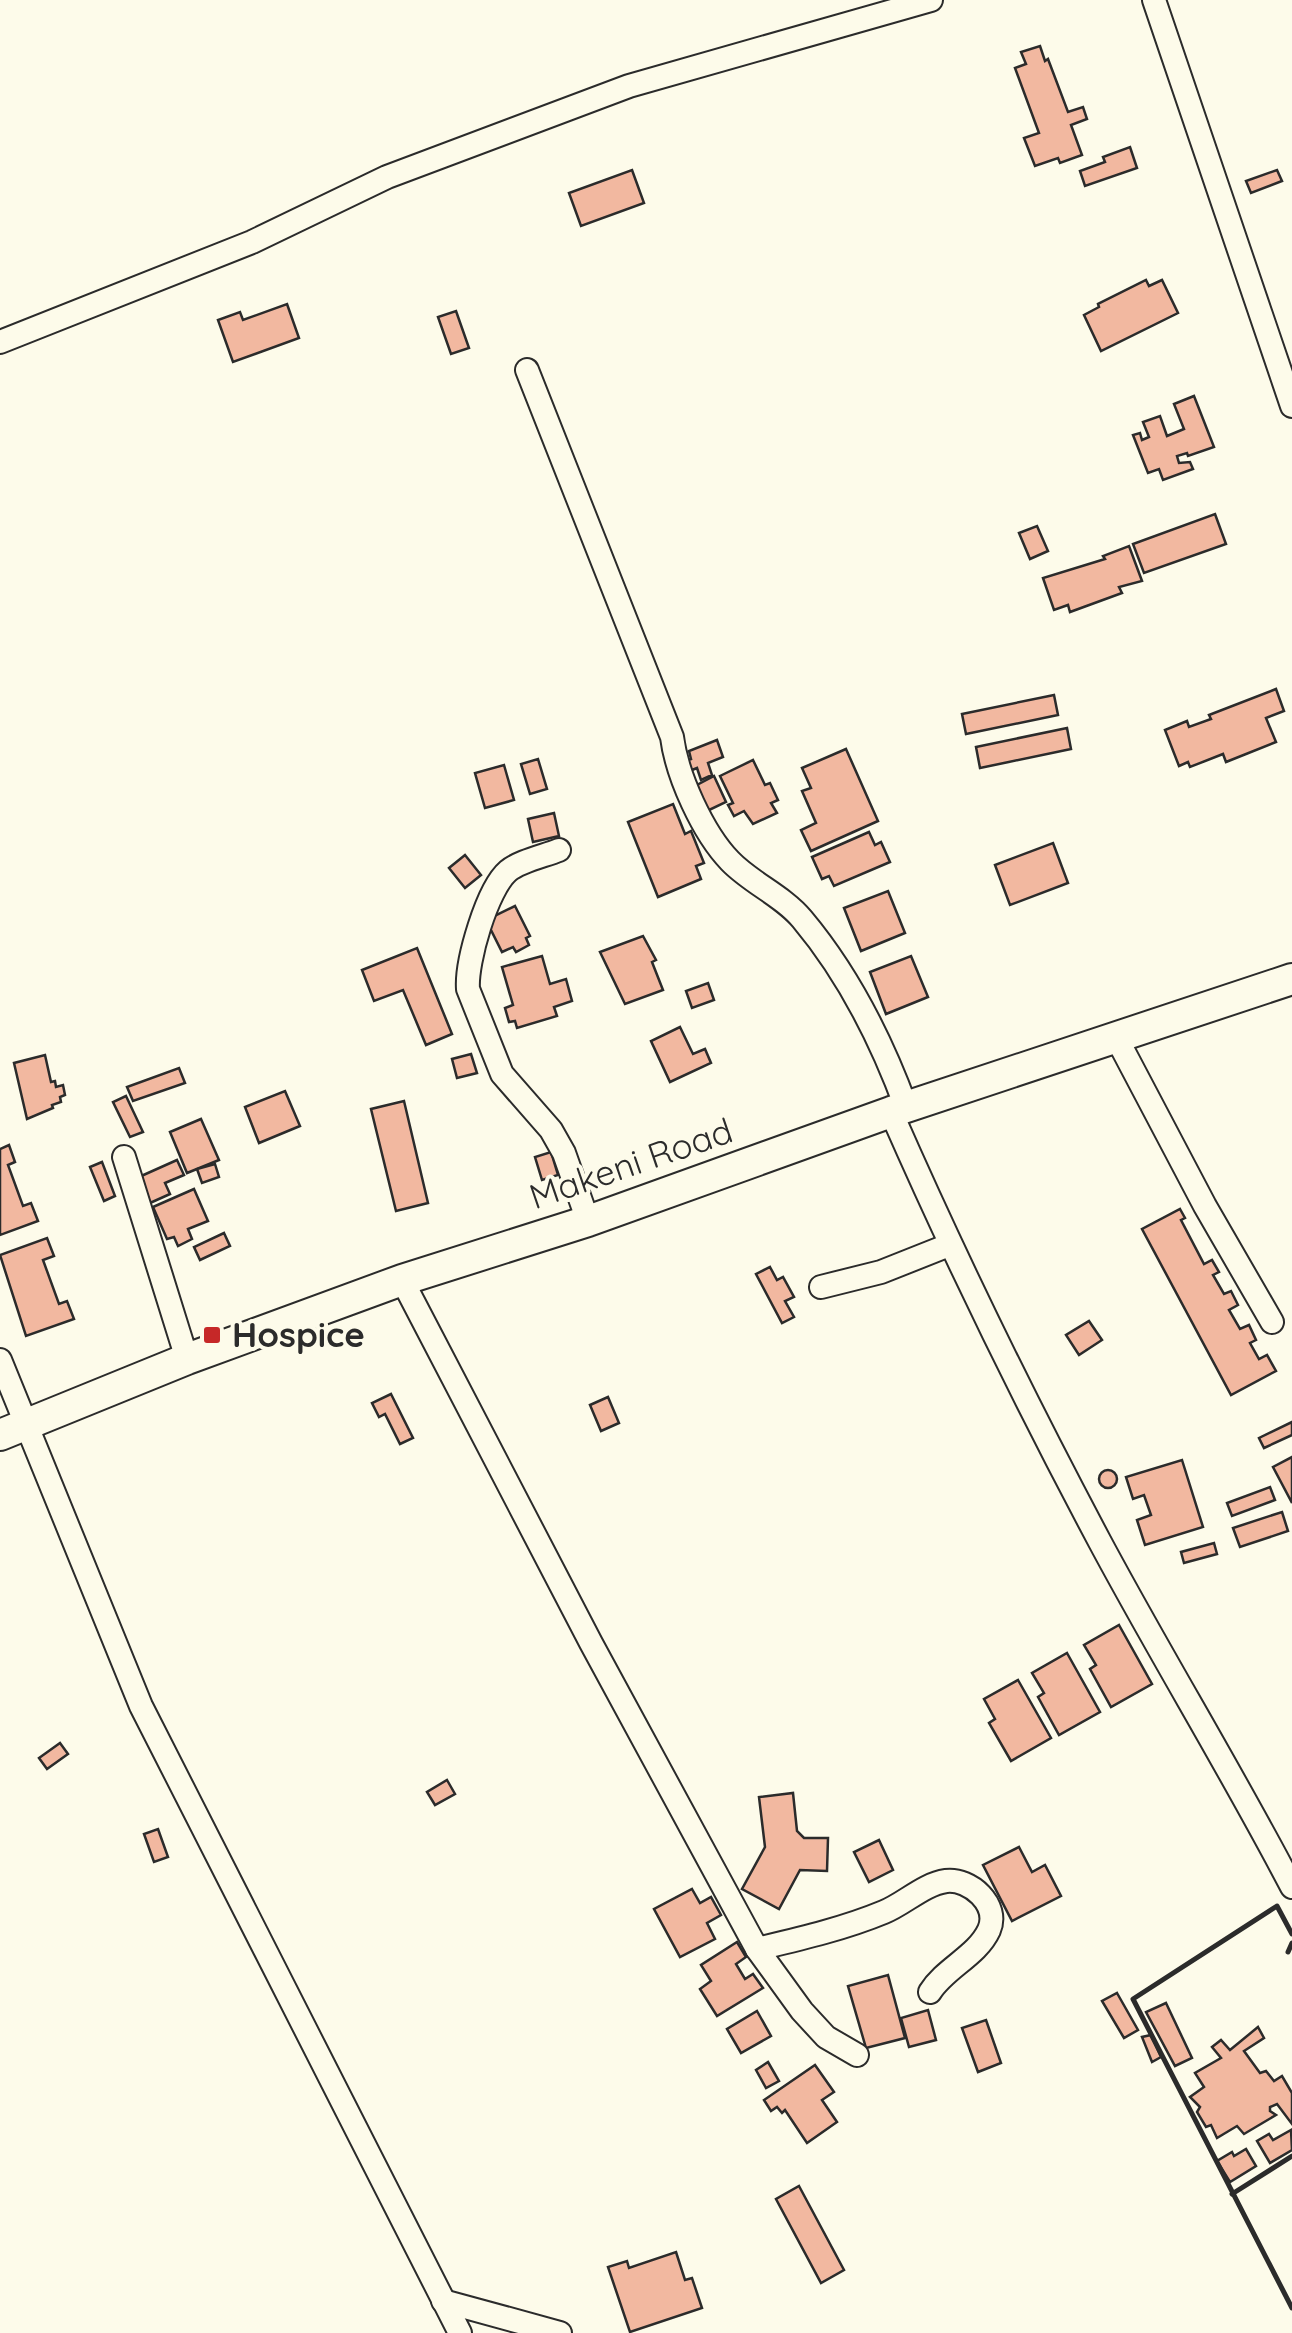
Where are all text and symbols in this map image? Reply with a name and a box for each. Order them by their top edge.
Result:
street label: Makeni Road [523,1108,738,1218]
place label: Hospice [232,1312,365,1356]
marker: Hospice [201,1324,223,1346]

